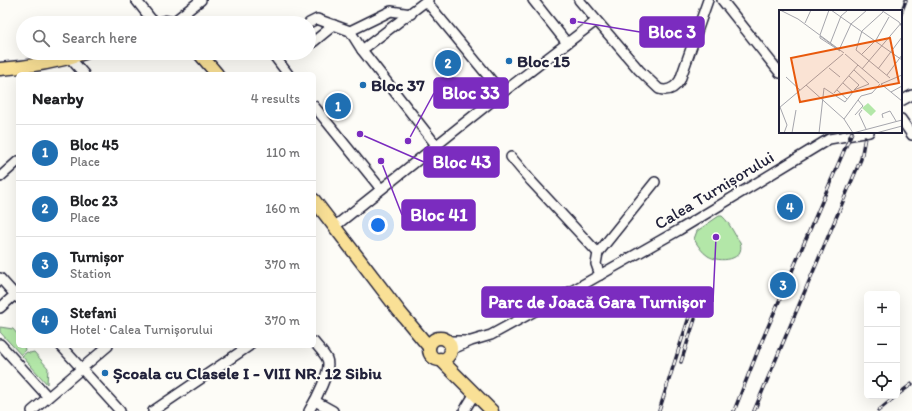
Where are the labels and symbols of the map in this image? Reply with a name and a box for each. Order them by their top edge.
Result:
inset map [779,10,902,133]
callout: Bloc 3 [640,17,704,47]
text: Bloc 3 [648,21,696,43]
pin: 2 [435,48,461,78]
place label: Bloc 15 [517,51,570,71]
marker: Bloc 15 [504,56,514,66]
place label: Bloc 37 [371,75,425,95]
callout: Bloc 33 [434,78,508,108]
marker: Bloc 37 [358,80,368,90]
text: Bloc 33 [442,82,500,104]
pin: 1 [325,91,351,121]
callout: Bloc 43 [424,147,499,177]
street label: Calea Turnișorului [651,147,777,233]
text: Bloc 43 [433,151,492,173]
pin: 4 [777,192,803,222]
callout: Bloc 41 [402,200,475,230]
text: Bloc 41 [410,204,468,226]
your location [368,215,388,235]
pin: 3 [770,270,796,300]
callout: Parc de Joacă Gara Turnișor [482,287,713,317]
text: Parc de Joacă Gara Turnișor [488,291,707,313]
place label: Școala cu Clasele I - VIII NR. 12 Sibiu [113,363,382,384]
marker: Școala cu Clasele I - VIII NR. 12 Sibiu [100,368,110,378]

